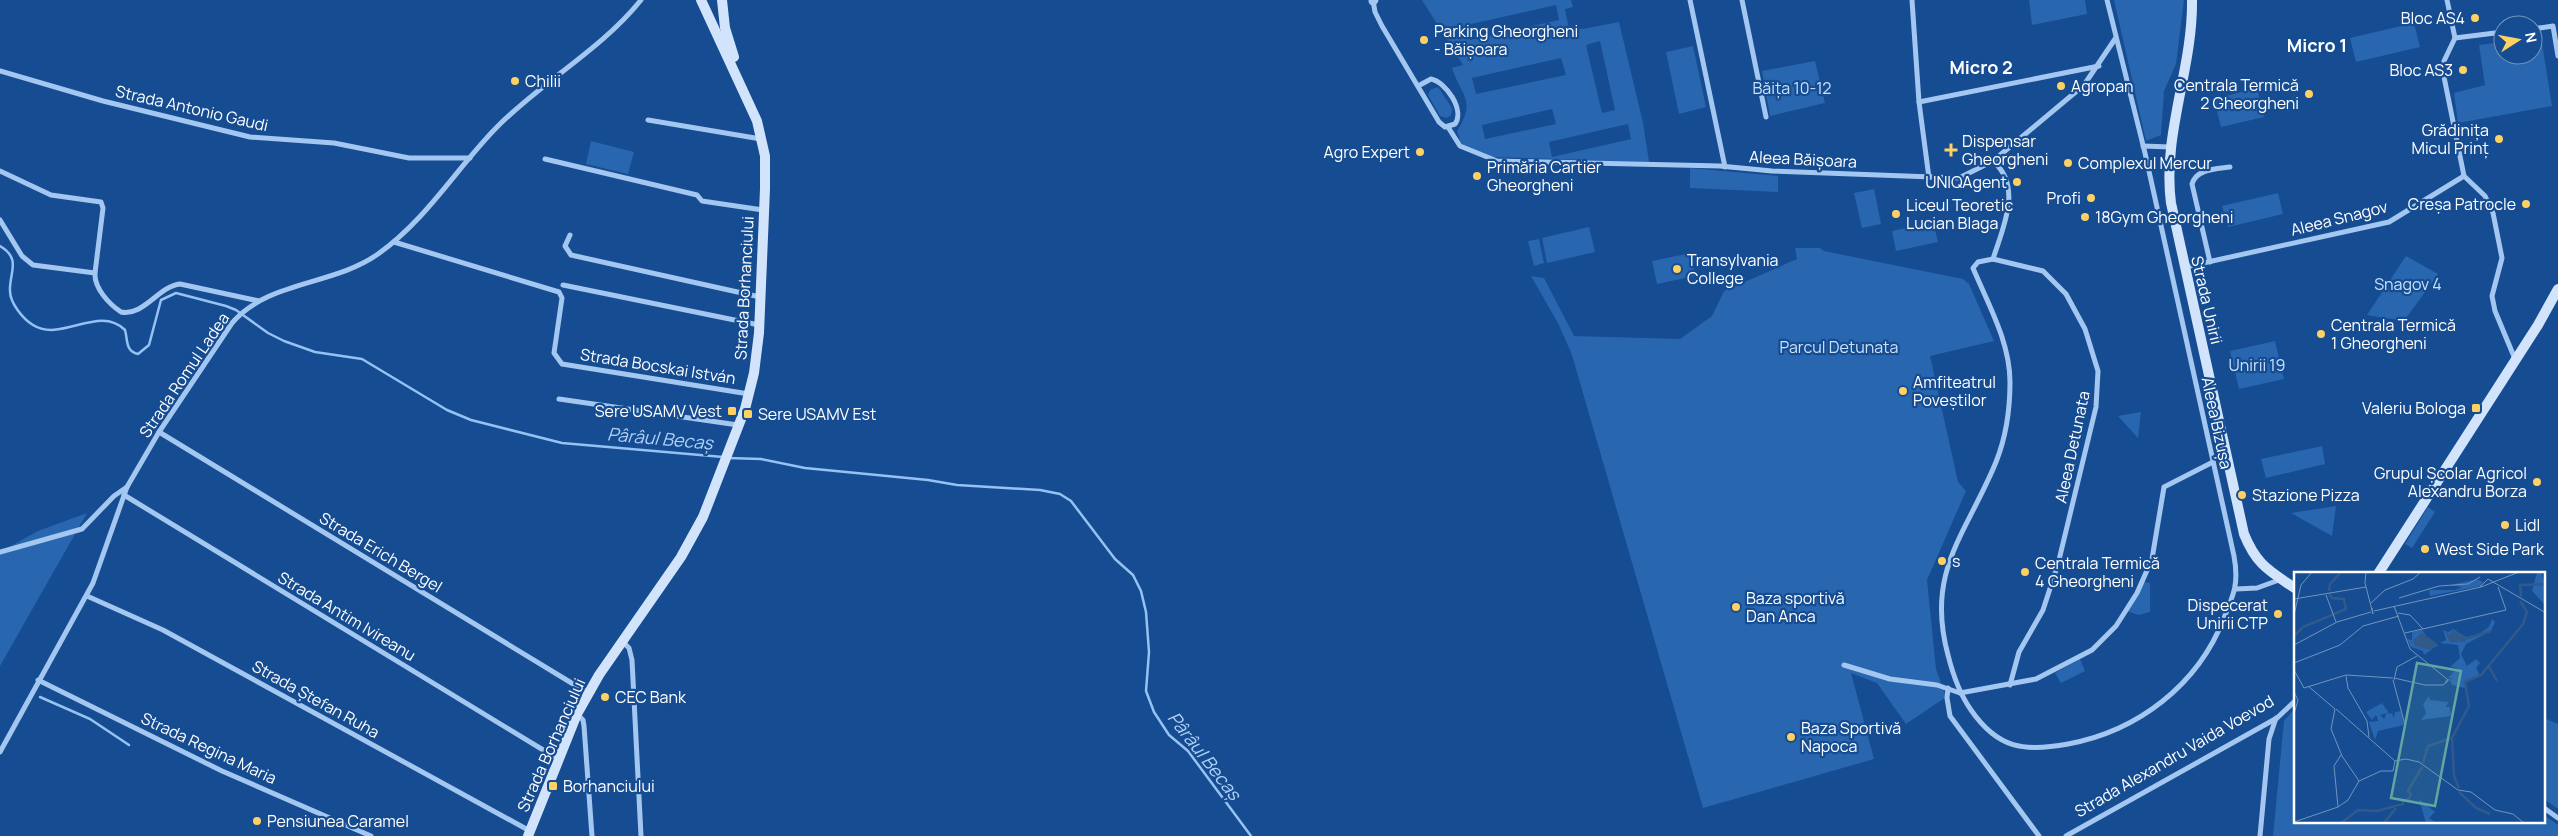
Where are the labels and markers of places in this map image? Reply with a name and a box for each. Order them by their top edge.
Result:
place label: Bloc AS4 [2401,7,2465,29]
marker: Bloc AS4 [2469,12,2481,24]
place label: Parking Gheorgheni - Băișoara [1434,20,1578,60]
marker: Parking Gheorgheni - Băișoara [1418,34,1430,46]
place label: Bloc AS3 [2389,59,2453,81]
marker: Bloc AS3 [2457,64,2469,76]
place label: Chilii [525,70,561,92]
place label: Centrala Termică 2 Gheorgheni [2174,74,2299,114]
marker: Chilii [509,75,521,87]
place label: Agropan [2071,75,2134,97]
marker: Agropan [2055,80,2067,92]
marker: Centrala Termică 2 Gheorgheni [2303,88,2315,100]
place label: Grădinița Micul Prinț [2411,119,2489,159]
place label: Dispensar Gheorgheni [1962,130,2048,170]
marker: Grădinița Micul Prinț [2493,133,2505,145]
place label: Agro Expert [1324,141,1410,163]
marker: Dispensar Gheorgheni [1944,143,1958,157]
marker: Agro Expert [1414,146,1426,158]
place label: Complexul Mercur [2078,152,2212,174]
place label: Primăria Cartier Gheorgheni [1487,156,1602,196]
marker: Complexul Mercur [2062,157,2074,169]
marker: Primăria Cartier Gheorgheni [1471,170,1483,182]
place label: UNIQAgent [1925,171,2007,193]
marker: UNIQAgent [2011,176,2023,188]
place label: Profi [2047,187,2081,209]
marker: Profi [2085,192,2097,204]
place label: Creșa Patrocle [2408,193,2516,215]
place label: Liceul Teoretic Lucian Blaga [1906,194,2013,234]
marker: Creșa Patrocle [2520,198,2532,210]
place label: 18Gym Gheorgheni [2095,206,2233,228]
marker: Liceul Teoretic Lucian Blaga [1890,208,1902,220]
marker: 18Gym Gheorgheni [2079,211,2091,223]
place label: Transylvania College [1687,249,1779,289]
marker: Transylvania College [1671,263,1683,275]
place label: Centrala Termică 1 Gheorgheni [2331,314,2456,354]
marker: Centrala Termică 1 Gheorgheni [2315,328,2327,340]
place label: Amfiteatrul Poveștilor [1913,371,1996,411]
marker: Amfiteatrul Poveștilor [1897,385,1909,397]
place label: Valeriu Bologa [2362,397,2466,419]
place label: Sere USAMV Vest [595,400,722,422]
marker: Valeriu Bologa [2470,402,2482,414]
place label: Sere USAMV Est [758,403,876,425]
marker: Sere USAMV Vest [726,405,738,417]
marker: Sere USAMV Est [742,408,754,420]
place label: Grupul Școlar Agricol Alexandru Borza [2374,462,2527,502]
marker: Grupul Școlar Agricol Alexandru Borza [2531,476,2543,488]
place label: Stazione Pizza [2252,484,2360,506]
marker: Stazione Pizza [2236,489,2248,501]
place label: Lidl [2515,514,2540,536]
marker: Lidl [2499,519,2511,531]
place label: West Side Park [2435,538,2545,560]
marker: West Side Park [2419,543,2431,555]
place label: s [1952,550,1960,572]
place label: Centrala Termică 4 Gheorgheni [2035,552,2160,592]
marker: s [1936,555,1948,567]
marker: Centrala Termică 4 Gheorgheni [2019,566,2031,578]
place label: Baza sportivă Dan Anca [1746,587,1845,627]
place label: Dispecerat Unirii CTP [2188,594,2268,634]
marker: Baza sportivă Dan Anca [1730,601,1742,613]
marker: Dispecerat Unirii CTP [2272,608,2284,620]
place label: CEC Bank [615,686,687,708]
marker: CEC Bank [599,691,611,703]
place label: Baza Sportivă Napoca [1801,717,1901,757]
marker: Baza Sportivă Napoca [1785,731,1797,743]
place label: Borhanciului [563,775,655,797]
marker: Borhanciului [547,780,559,792]
place label: Pensiunea Caramel [267,810,409,832]
marker: Pensiunea Caramel [251,815,263,827]

